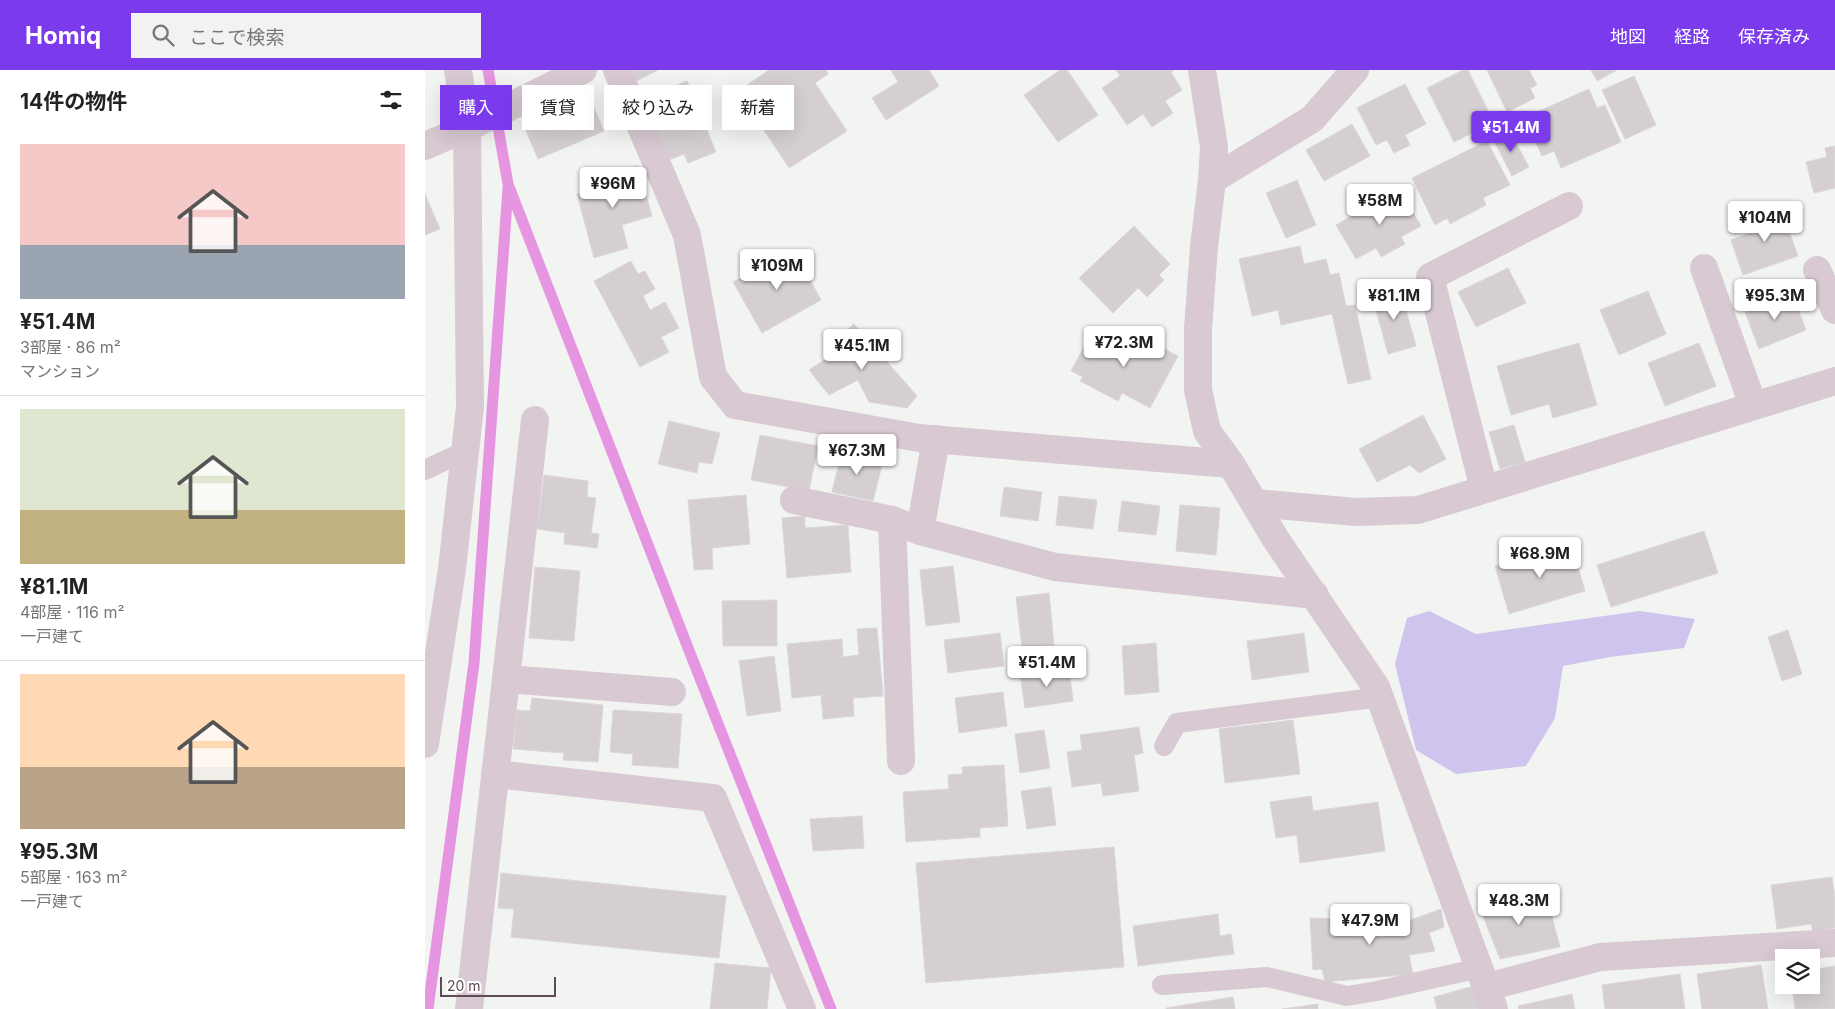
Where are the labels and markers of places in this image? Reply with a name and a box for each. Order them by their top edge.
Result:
pin: ¥51.4M [1470,111,1552,153]
pin: ¥96M [583,166,643,209]
pin: ¥58M [1350,184,1410,226]
pin: ¥104M [1730,200,1800,243]
pin: ¥109M [742,248,812,291]
pin: ¥81.1M [1353,278,1435,321]
pin: ¥95.3M [1734,278,1816,321]
pin: ¥72.3M [1083,326,1165,368]
pin: ¥45.1M [821,328,903,371]
pin: ¥67.3M [816,434,898,476]
pin: ¥68.9M [1499,536,1581,579]
pin: ¥51.4M [1006,646,1088,688]
pin: ¥48.3M [1478,884,1560,926]
pin: ¥47.9M [1329,904,1411,946]

